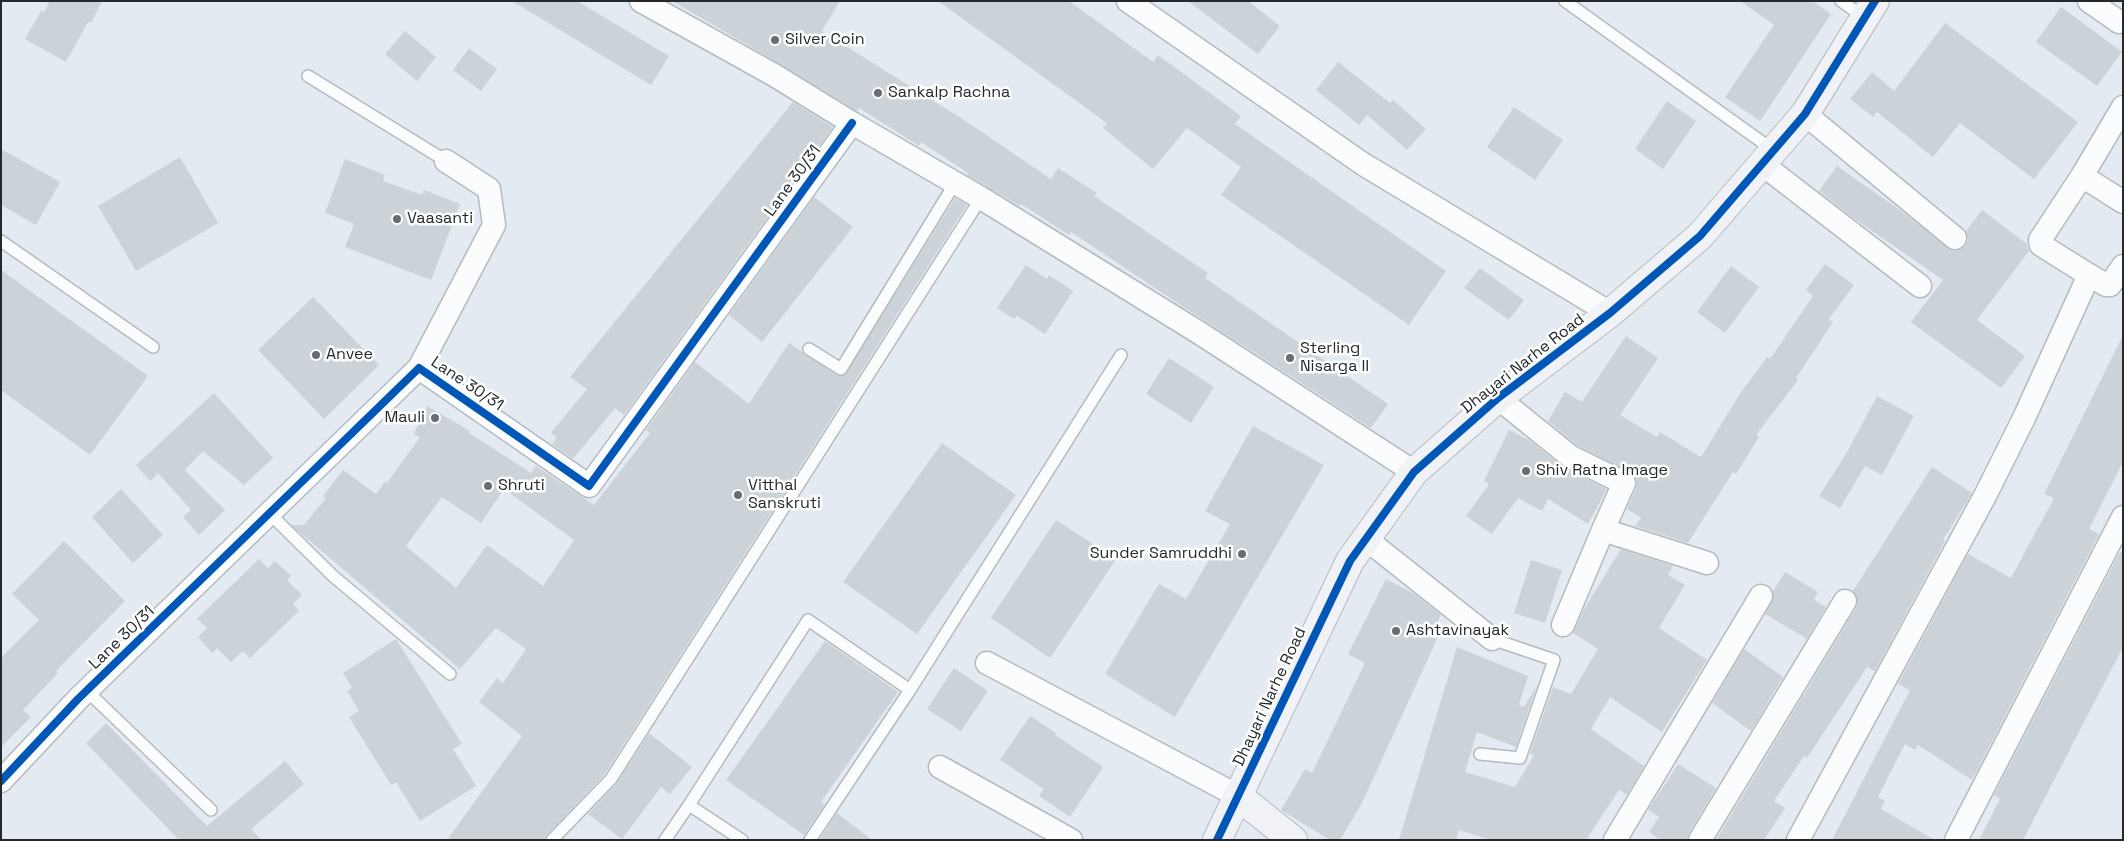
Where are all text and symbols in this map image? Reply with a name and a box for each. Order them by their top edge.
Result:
place label: Silver Coin [785,30,864,50]
marker: Silver Coin [769,34,781,46]
place label: Sankalp Rachna [888,83,1010,103]
marker: Sankalp Rachna [872,87,884,99]
street label: Lane 30/31 [761,142,825,220]
place label: Vaasanti [407,209,473,229]
marker: Vaasanti [391,213,403,225]
street label: Dhayari Narhe Road [1458,310,1588,418]
place label: Sterling Nisarga II [1300,339,1369,377]
place label: Anvee [326,345,373,365]
marker: Anvee [310,349,322,361]
marker: Sterling Nisarga II [1284,352,1296,364]
street label: Lane 30/31 [427,353,507,415]
place label: Mauli [385,408,425,428]
marker: Mauli [429,412,441,424]
place label: Shiv Ratna Image [1536,461,1668,481]
marker: Shiv Ratna Image [1520,465,1532,477]
place label: Shruti [498,476,545,496]
place label: Vitthal Sanskruti [748,476,821,514]
marker: Shruti [482,480,494,492]
marker: Vitthal Sanskruti [732,489,744,501]
place label: Sunder Samruddhi [1090,544,1232,564]
marker: Sunder Samruddhi [1236,548,1248,560]
street label: Lane 30/31 [85,602,159,674]
place label: Ashtavinayak [1406,621,1509,641]
street label: Dhayari Narhe Road [1229,625,1311,769]
marker: Ashtavinayak [1390,625,1402,637]

